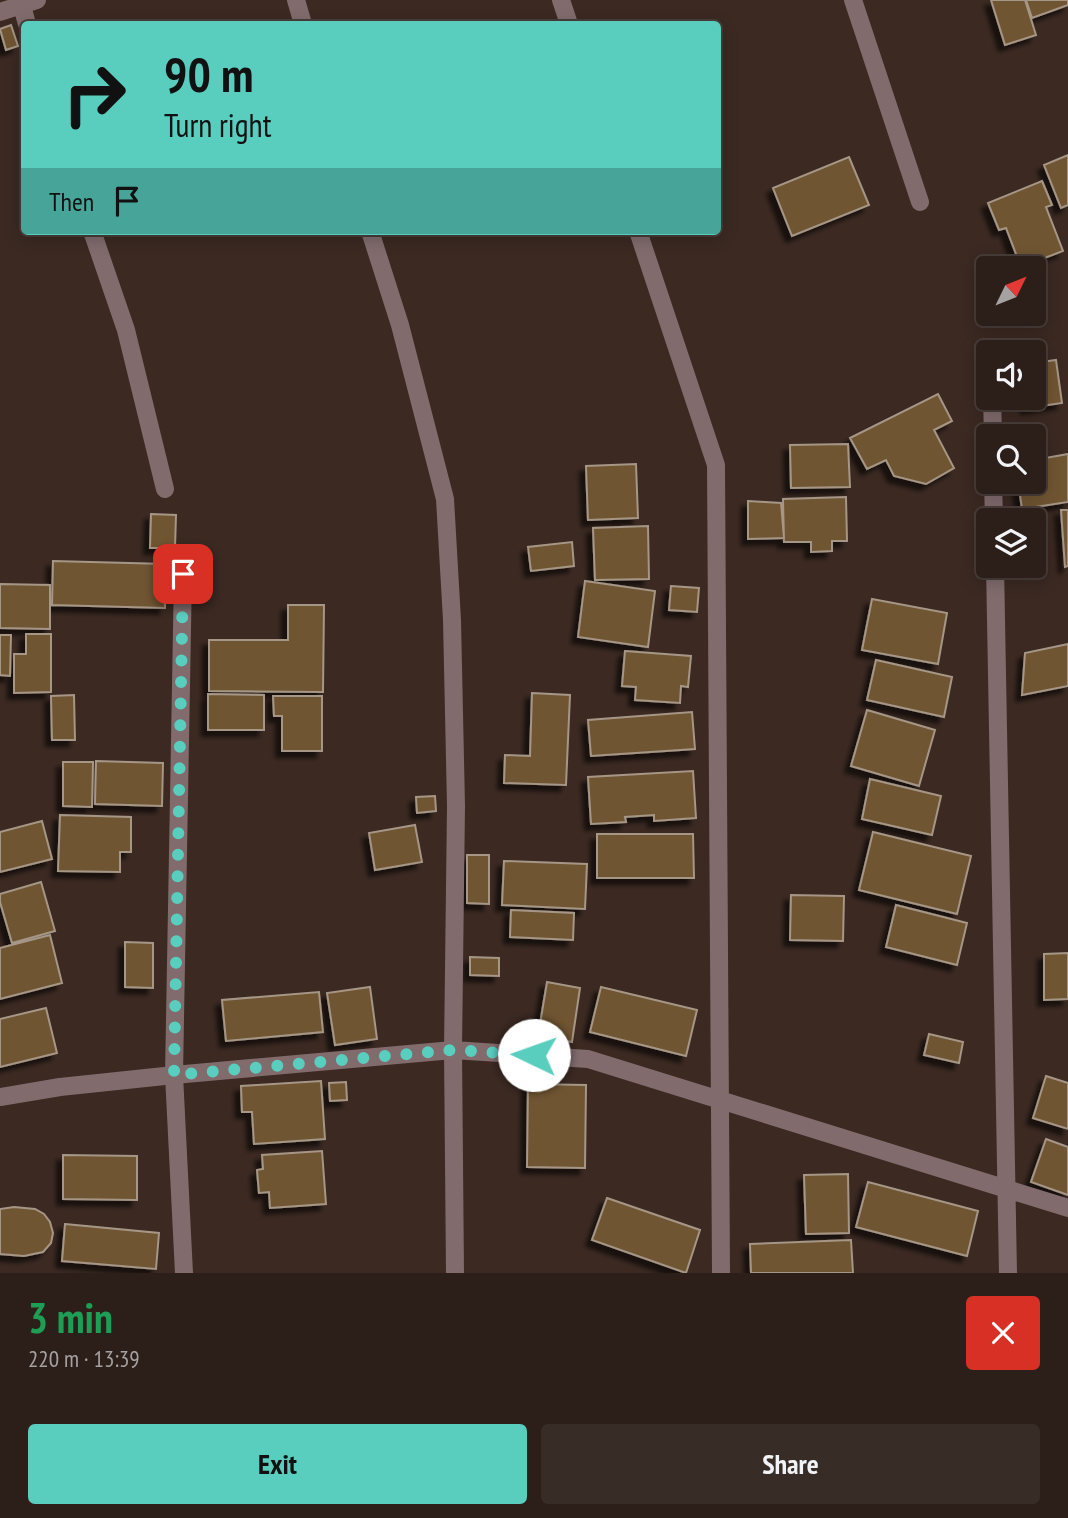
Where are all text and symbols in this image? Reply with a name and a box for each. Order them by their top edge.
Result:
text: 90 m [164,42,253,106]
icon: right [49,49,140,140]
text: Turn right [164,104,272,146]
icon: arrive [108,182,146,220]
text: Then [49,185,94,218]
north arrow [976,256,1046,326]
map controls [976,256,1046,578]
button: sound [976,340,1046,410]
button: search [976,424,1046,494]
button: layers [976,508,1046,578]
pin [153,544,213,604]
icon: arrive [164,555,202,593]
position arrow [497,1018,571,1092]
text: 3 min [28,1290,113,1345]
button: close [966,1296,1040,1370]
text: 220 m · 13:39 [28,1344,140,1373]
button: Exit [28,1424,527,1504]
button: Share [541,1424,1040,1504]

